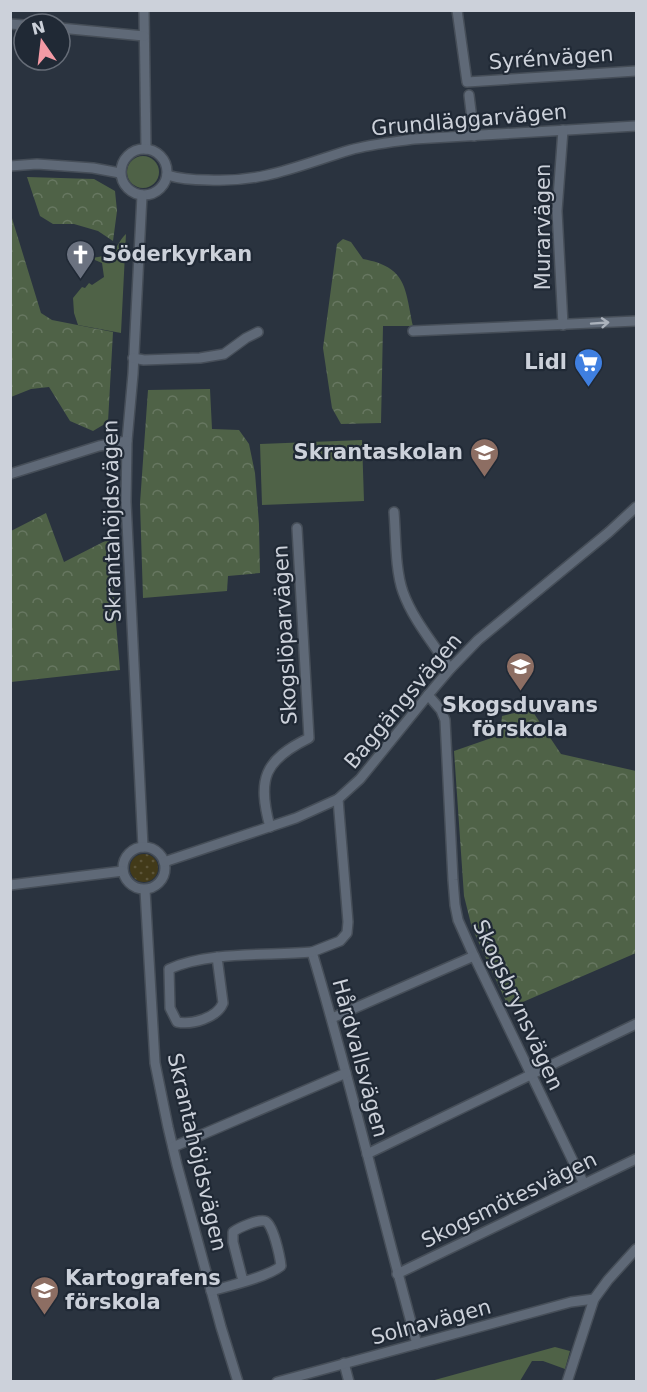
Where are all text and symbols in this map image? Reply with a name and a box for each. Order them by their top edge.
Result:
north arrow [12,12,72,72]
text: N [30,17,47,39]
street label: Syrénvägen [488,42,614,74]
street label: Grundläggarvägen [370,99,568,141]
street label: Murarvägen [531,164,555,290]
church icon: Söderkyrkan [65,238,97,280]
place label: Söderkyrkan [102,242,252,266]
one-way arrow [589,318,609,329]
supermarket icon: Lidl [572,346,604,388]
place label: Lidl [524,350,567,374]
street label: Skrantahöjdsvägen [98,420,126,622]
school or university icon: Skrantaskolan [468,436,500,478]
place label: Skrantaskolan [294,440,463,464]
street label: Skogslöparvägen [268,544,302,726]
street label: Baggängsvägen [339,628,467,774]
school or university icon: Skogsduvans förskola [504,650,536,692]
place label: Skogsduvans förskola [442,693,598,741]
street label: Skogsbrynsvägen [468,916,568,1094]
street label: Hårdvallsvägen [327,976,394,1140]
street label: Skrantahöjdsvägen [163,1051,231,1253]
street label: Skogsmötesvägen [417,1147,601,1253]
place label: Kartografens förskola [65,1266,221,1314]
school or university icon: Kartografens förskola [28,1274,60,1316]
street label: Solnavägen [368,1294,494,1350]

